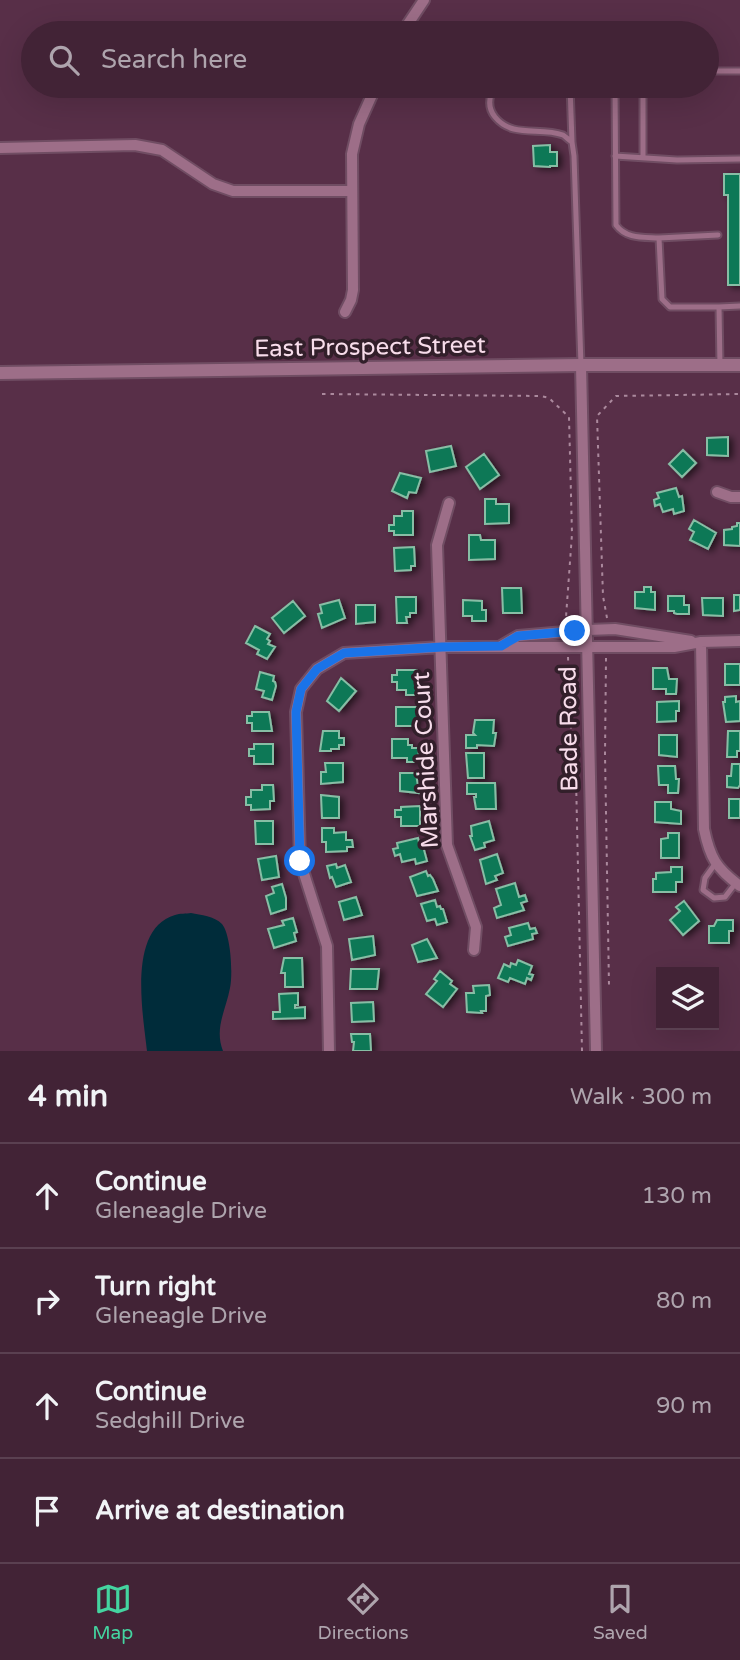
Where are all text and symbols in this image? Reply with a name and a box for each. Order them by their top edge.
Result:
search box [21,21,719,98]
icon: search [45,41,83,79]
text: Search here [101,44,247,75]
street label: East Prospect Street [254,330,486,364]
route end [559,615,590,646]
street label: Bade Road [553,666,585,792]
street label: Marshide Court [407,671,445,849]
route start [284,845,315,876]
map controls [656,967,719,1030]
button: layers [656,967,719,1030]
text: 4 min [28,1078,108,1115]
text: Walk · 300 m [570,1083,712,1111]
text: Continue [95,1166,207,1197]
icon: ahead [28,1177,66,1215]
text: 130 m [642,1182,712,1210]
text: Gleneagle Drive [95,1197,267,1225]
text: Turn right [95,1271,216,1302]
icon: right [28,1282,66,1320]
text: 80 m [656,1287,712,1315]
text: Gleneagle Drive [95,1302,267,1330]
text: Continue [95,1376,207,1407]
icon: ahead [28,1387,66,1425]
text: 90 m [656,1392,712,1420]
text: Sedghill Drive [95,1407,245,1435]
icon: arrive [28,1492,66,1530]
text: Arrive at destination [95,1495,345,1526]
tab: Map [92,1580,133,1644]
tab: Directions [318,1580,409,1644]
tab: Saved [593,1580,648,1644]

